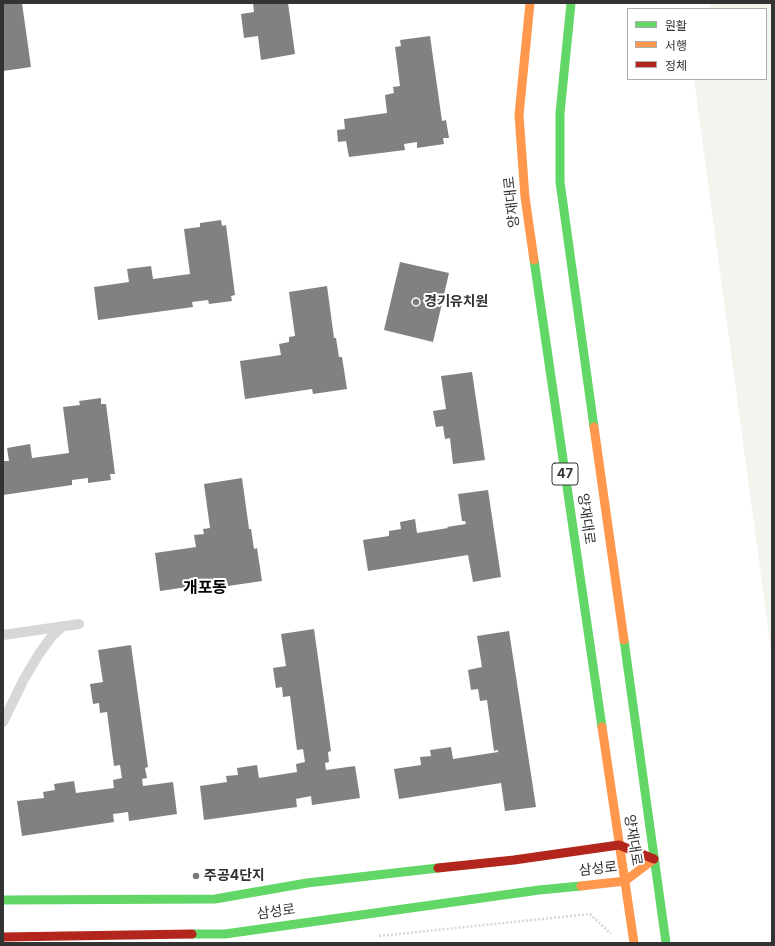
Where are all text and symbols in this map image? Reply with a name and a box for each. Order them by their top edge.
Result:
legend [627,8,767,80]
text: 원활 [665,18,687,33]
text: 서행 [665,38,687,53]
text: 정체 [665,58,687,73]
street label: 양재대로 [501,176,523,228]
place label: 경기유치원 [424,294,488,310]
marker: 경기유치원 [411,297,421,307]
road number: 47 [552,463,578,485]
street label: 양재대로 [574,492,598,546]
district label: 개포동 [183,578,227,598]
street label: 양재대로 [621,813,645,867]
street label: 삼성로 [578,859,618,879]
place label: 주공4단지 [204,868,265,884]
marker: 주공4단지 [191,871,201,881]
street label: 삼성로 [256,901,296,923]

